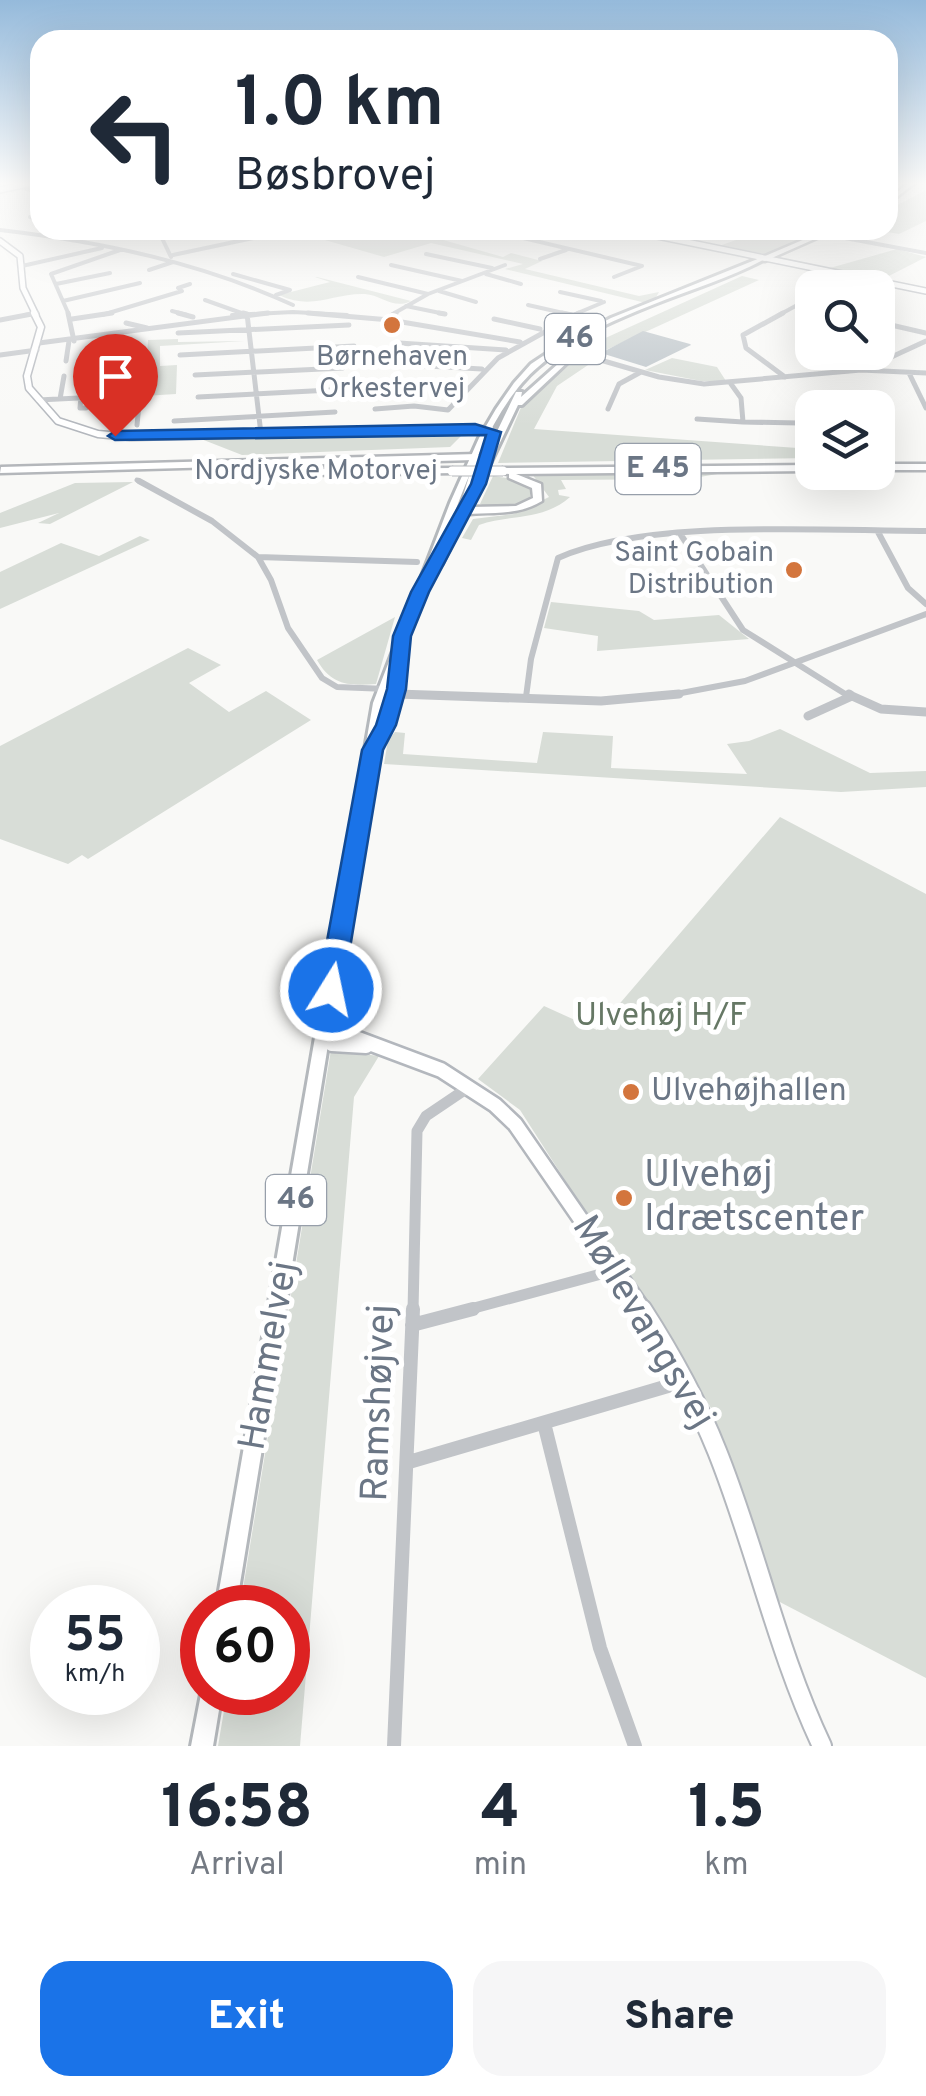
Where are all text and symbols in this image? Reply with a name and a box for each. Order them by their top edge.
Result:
text: 1.0 km [235,62,444,151]
icon: left [70,70,200,200]
text: Bøsbrovej [235,149,435,206]
map controls [795,270,895,490]
button: search [795,270,895,370]
marker: Børnehaven Orkestervej [381,314,403,336]
road number: 46 [545,314,605,364]
pin [73,334,158,437]
place label: Børnehaven Orkestervej [316,340,468,408]
icon: arrive [88,349,143,404]
button: layers [795,390,895,490]
road number: E 45 [616,444,700,494]
street label: Nordjyske Motorvej [194,454,438,490]
place label: Saint Gobain Distribution [614,536,774,604]
marker: Saint Gobain Distribution [783,559,805,581]
position arrow [279,938,383,1042]
park label: Ulvehøj H/F [575,997,747,1037]
place label: Ulvehøjhallen [651,1072,847,1112]
marker: Ulvehøjhallen [620,1081,642,1103]
place label: Ulvehøj Idrætscenter [644,1152,865,1245]
road number: 46 [266,1175,326,1225]
marker: Ulvehøj Idrætscenter [613,1187,635,1209]
street label: Møllevangsvej [559,1207,725,1439]
street label: Hammelvej [229,1258,311,1454]
street label: Ramshøjvej [352,1303,408,1503]
speed limit sign: 60 [180,1585,310,1715]
text: 55 [64,1606,126,1669]
text: km/h [65,1659,125,1691]
text: 16:58 [161,1773,313,1849]
text: 4 [481,1773,520,1849]
text: 1.5 [688,1773,765,1849]
text: Arrival [189,1846,285,1886]
text: min [474,1846,527,1886]
text: km [704,1846,749,1886]
button: Exit [40,1961,453,2076]
button: Share [473,1961,886,2076]

